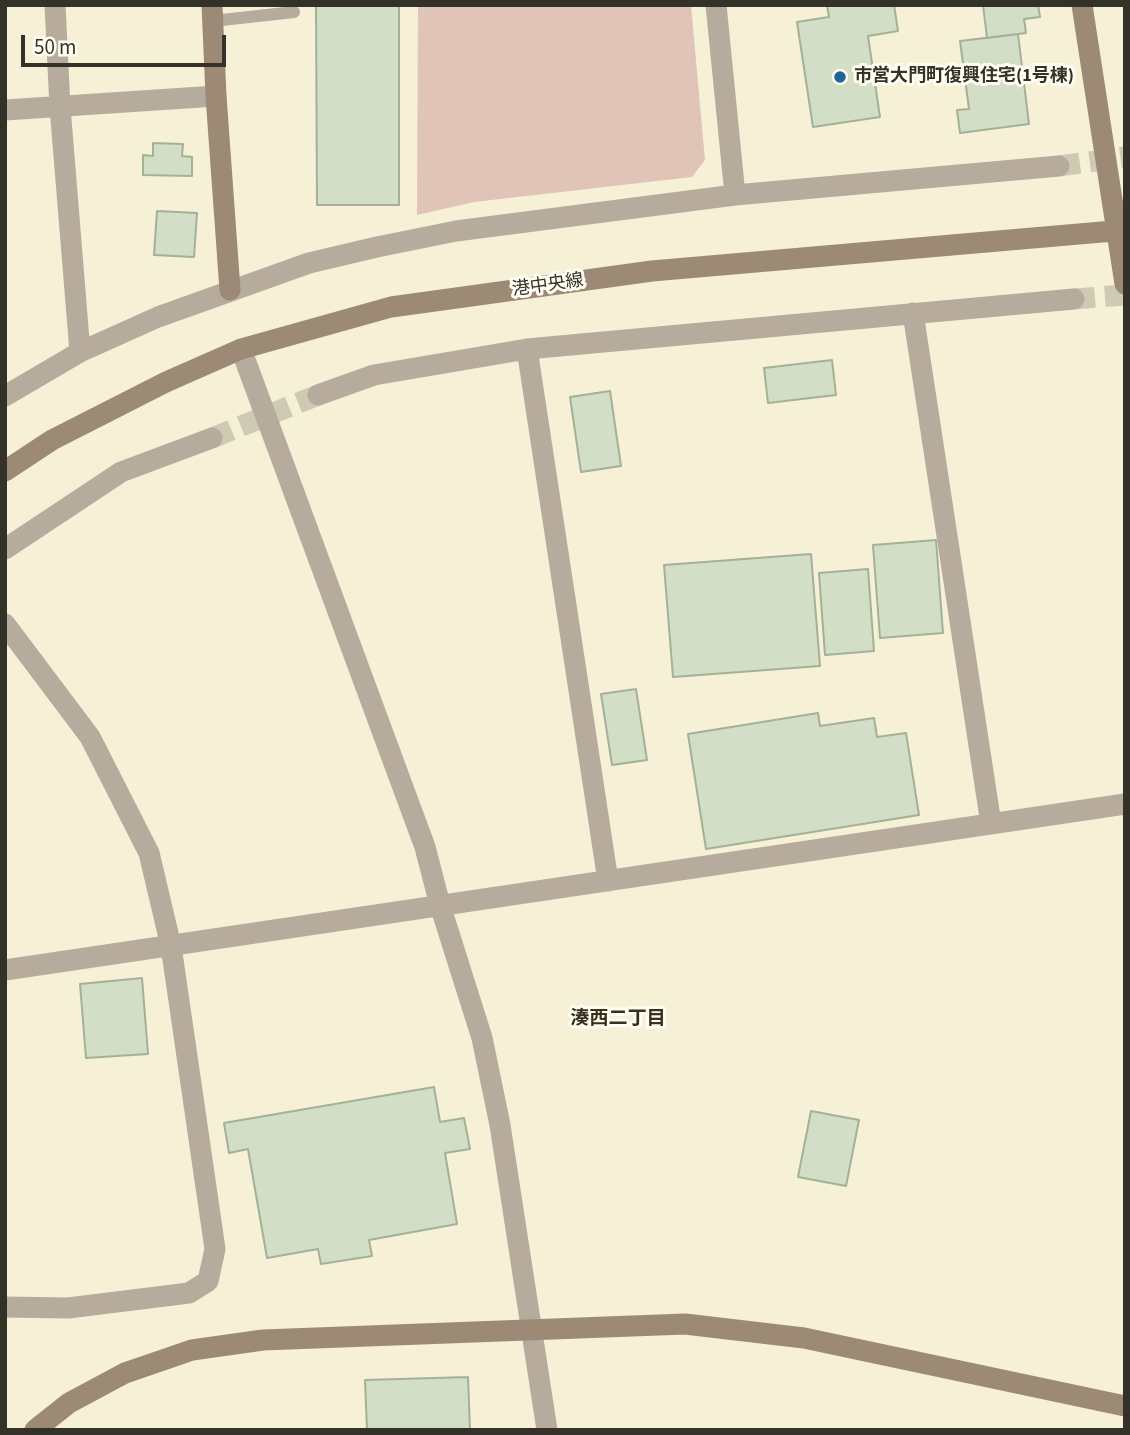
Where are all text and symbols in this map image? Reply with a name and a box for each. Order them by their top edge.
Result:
scale bar [24,21,229,65]
text: 50 m [34,32,76,62]
place label: 市営大門町復興住宅(1号棟) [854,66,1074,88]
marker: 市営大門町復興住宅(1号棟) [832,69,848,85]
street label: 港中央線 [511,270,585,302]
district label: 湊西二丁目 [571,1009,665,1031]

